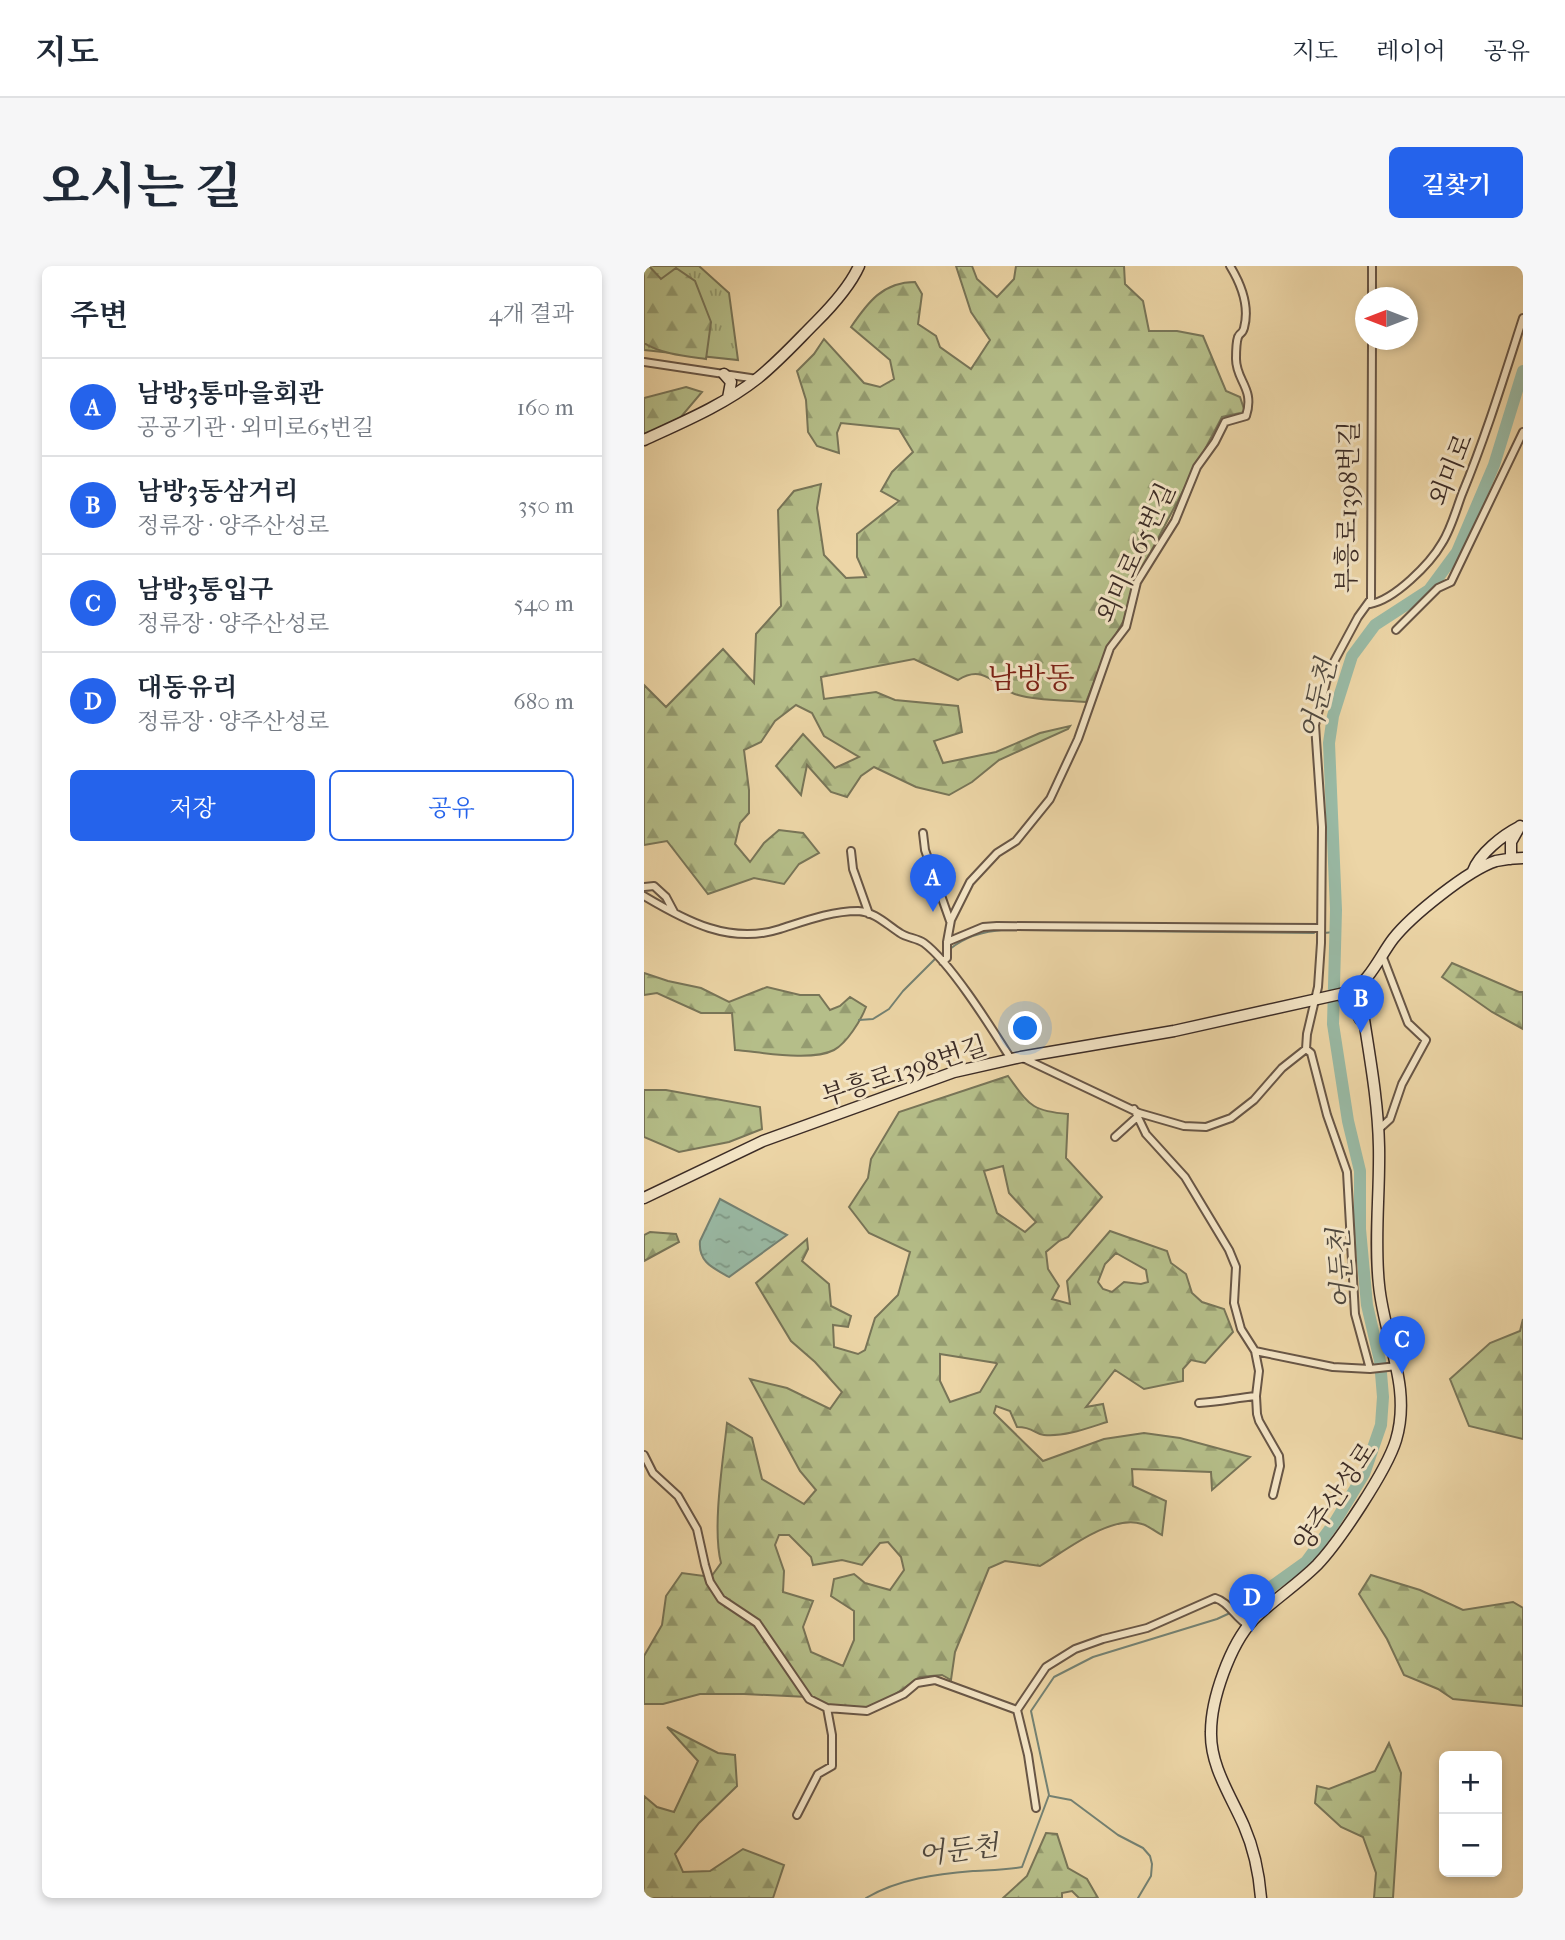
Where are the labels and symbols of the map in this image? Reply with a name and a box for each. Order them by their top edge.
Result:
north arrow [1355,287,1418,350]
street label: 부흥로1398번길 [1331,421,1365,593]
street label: 외미로 [1423,429,1479,511]
street label: 외미로65번길 [1090,478,1182,628]
water label: 어둔천 [1293,654,1344,742]
district label: 남방동 [988,661,1074,696]
pin: A [910,854,956,912]
pin: B [1338,975,1384,1033]
your location [1008,1011,1042,1045]
street label: 부흥로1398번길 [817,1030,991,1112]
water label: 어둔천 [1322,1225,1360,1311]
pin: C [1379,1316,1425,1374]
street label: 양주산성로 [1287,1436,1383,1558]
pin: D [1229,1574,1275,1632]
water label: 어둔천 [916,1828,1002,1871]

